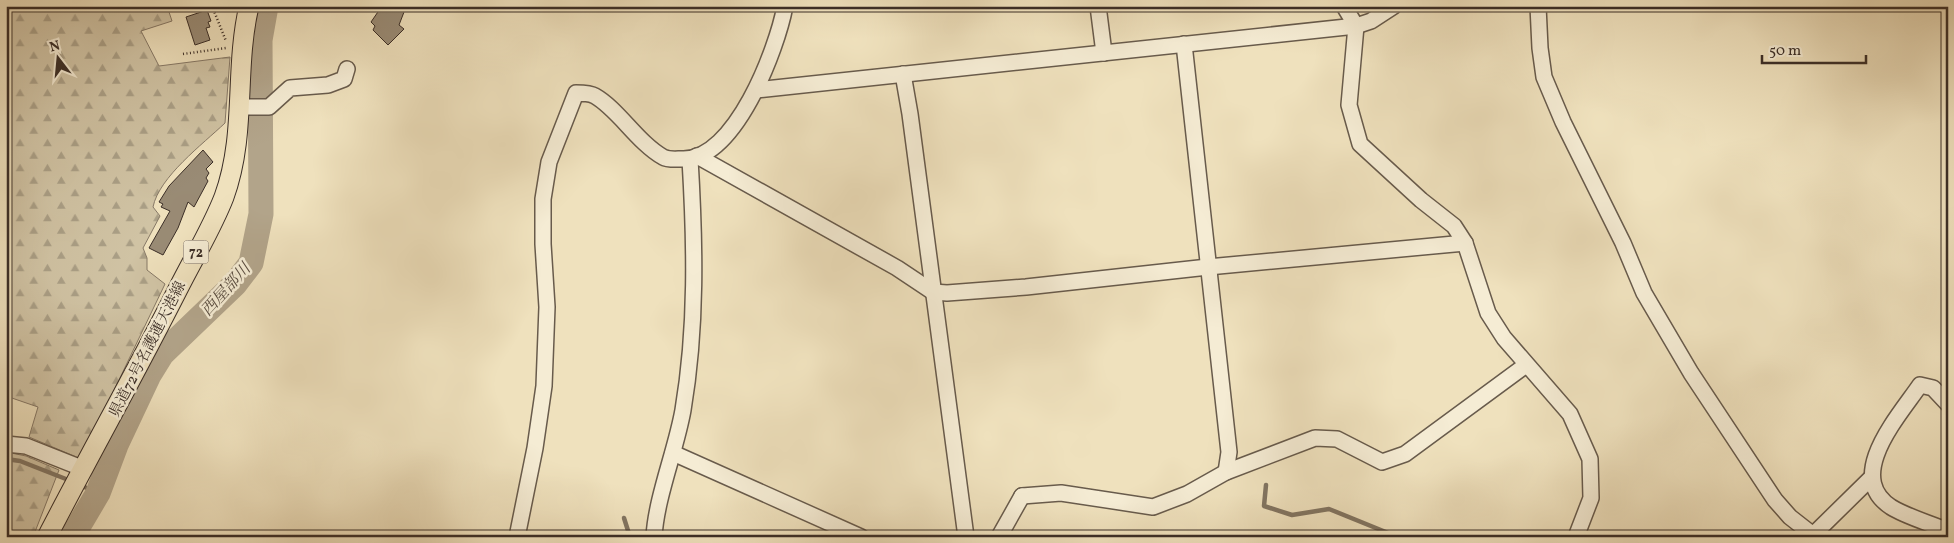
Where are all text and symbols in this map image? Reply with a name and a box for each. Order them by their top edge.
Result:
north arrow [32,32,82,82]
scale bar [1762,32,1865,64]
text: N [47,36,62,57]
text: 50 m [1769,41,1801,62]
road number: 72 [184,240,208,264]
water label: 西屋部川 [197,258,257,321]
street label: 県道72号名護運天港線 [105,278,192,421]

